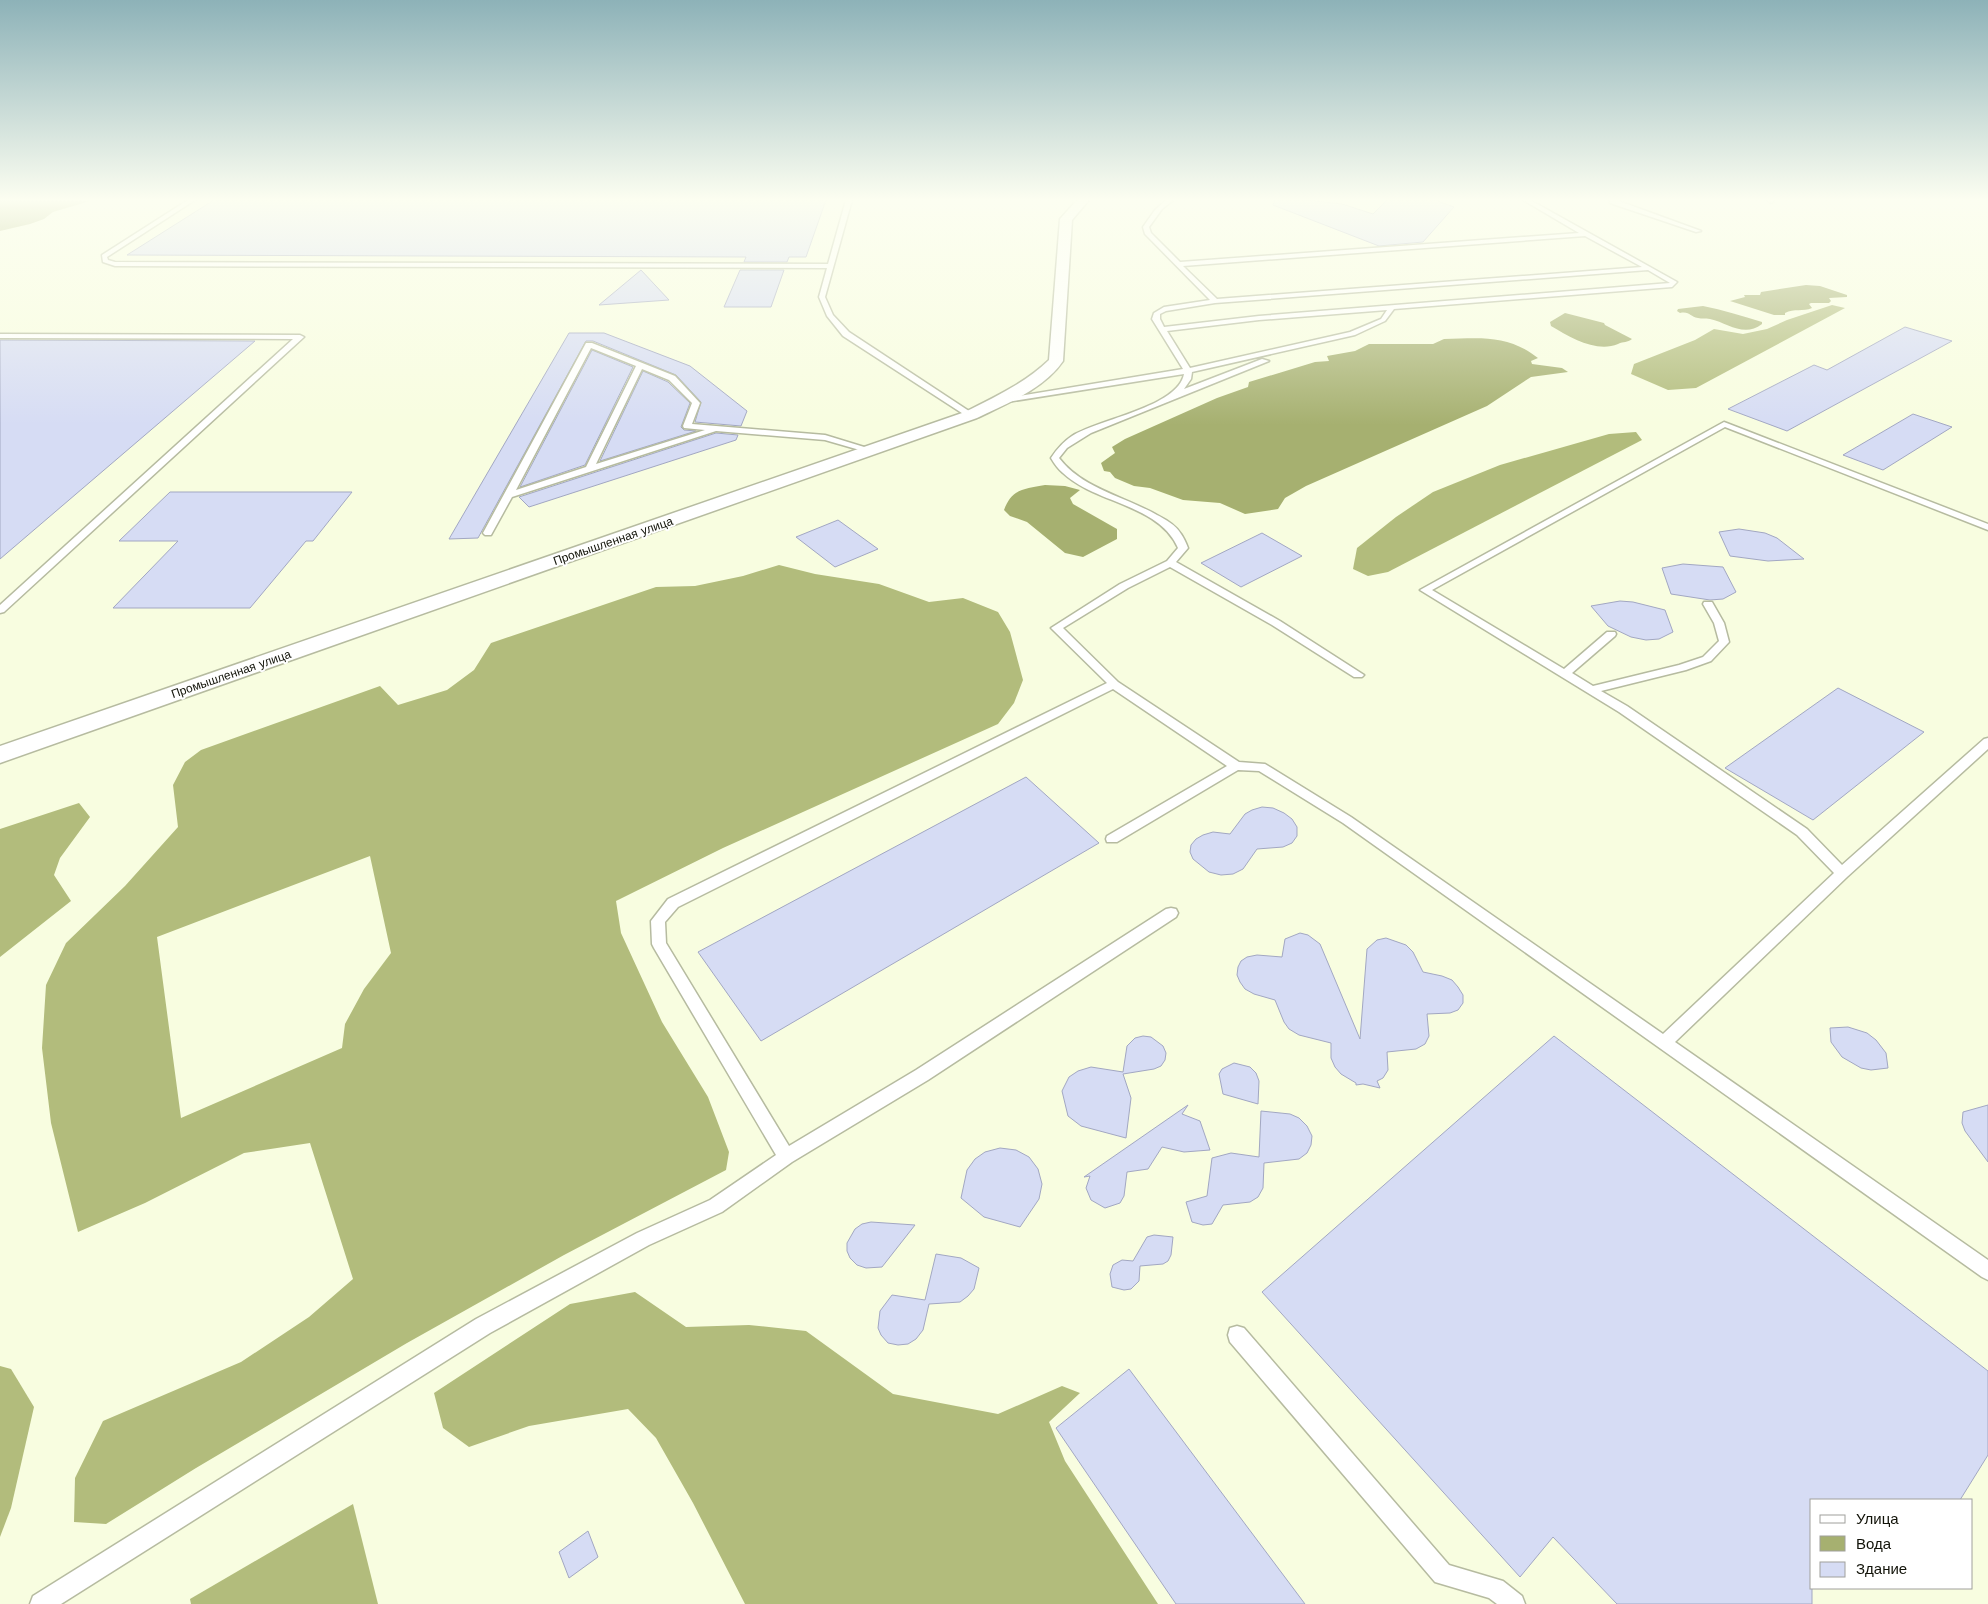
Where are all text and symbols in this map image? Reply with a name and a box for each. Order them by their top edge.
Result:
street label: Промышленная улица [551,514,675,568]
street label: Промышленная улица [169,647,293,701]
legend [1810,1499,1973,1589]
text: Улица [1856,1510,1899,1528]
text: Вода [1856,1535,1892,1553]
text: Здание [1856,1560,1907,1578]

